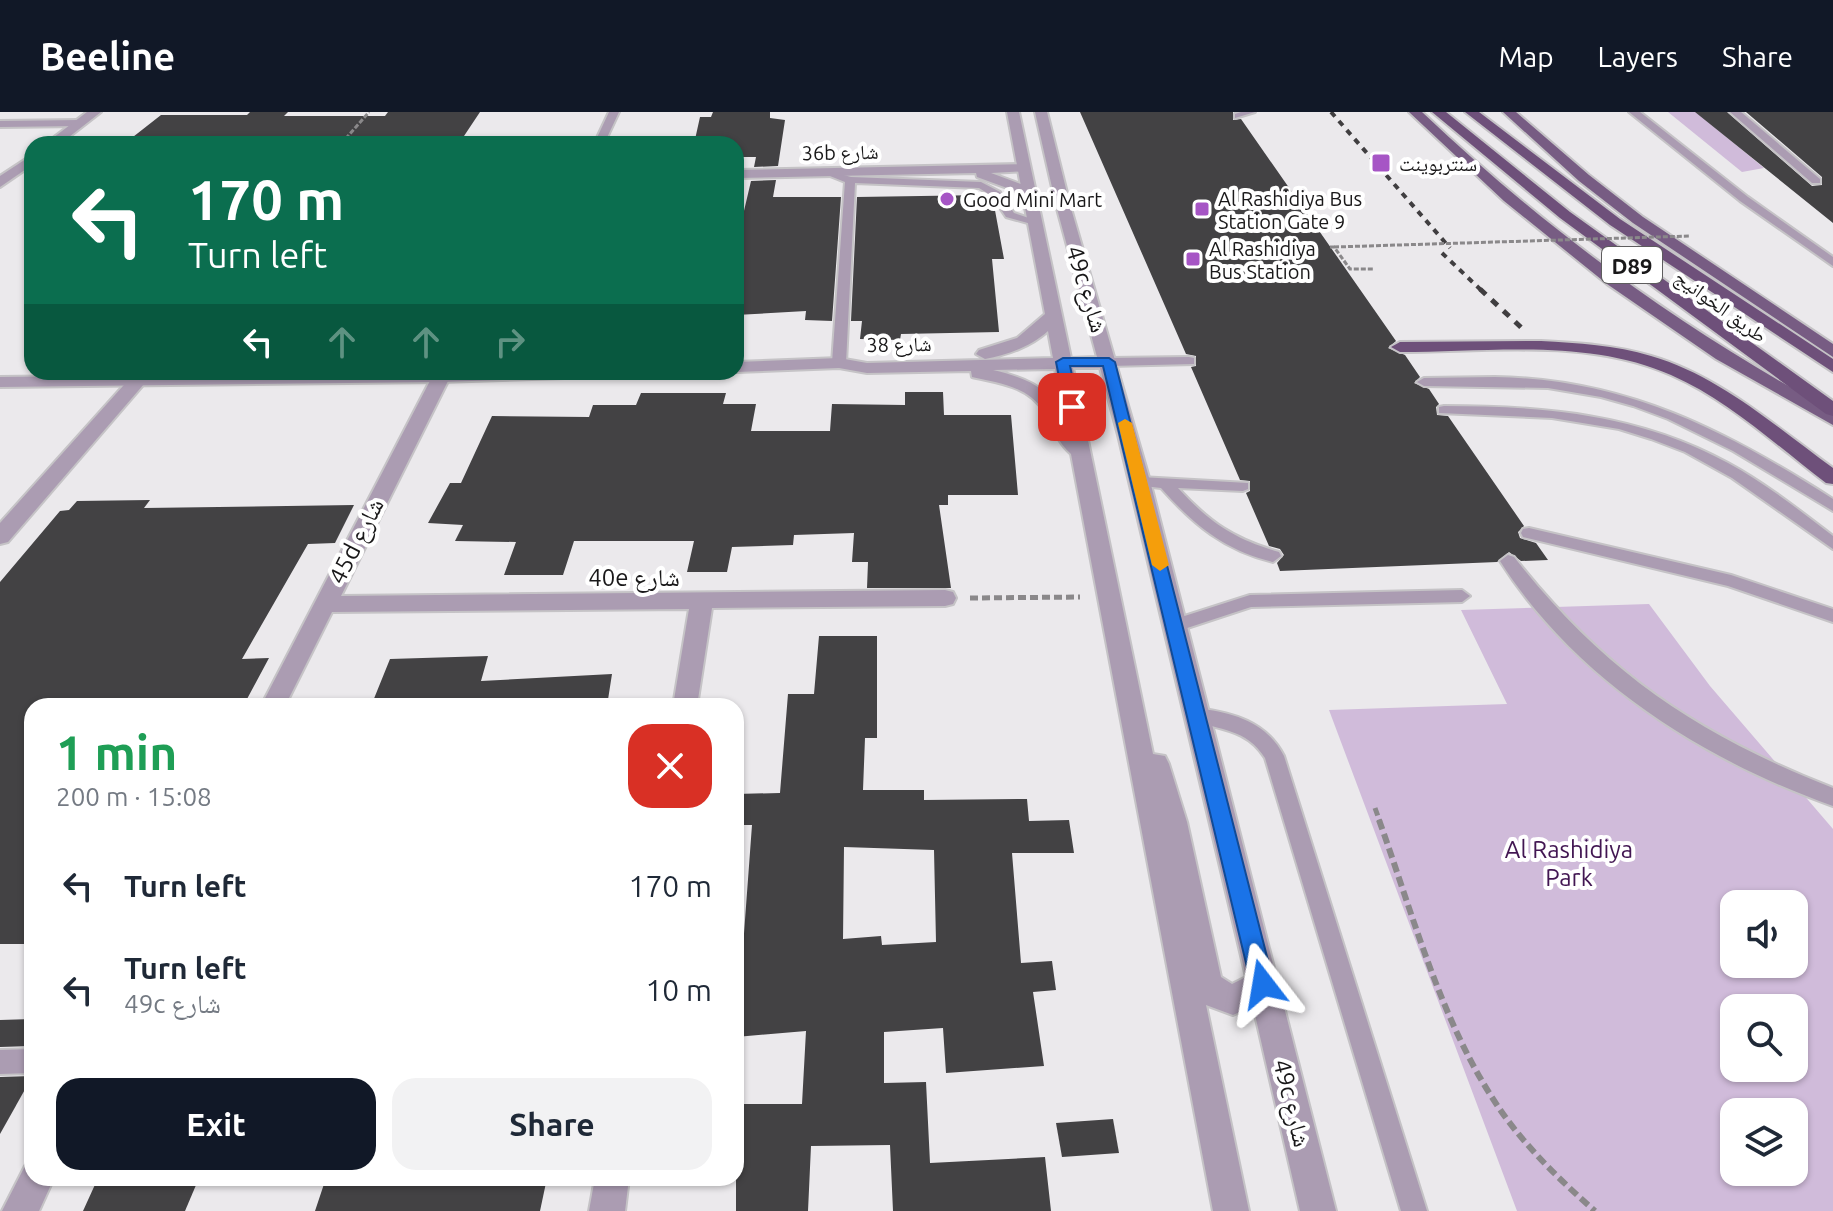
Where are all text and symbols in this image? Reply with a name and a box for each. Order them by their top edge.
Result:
text: Beeline [40,35,175,77]
text: Map [1498,41,1554,72]
text: Layers [1598,41,1678,72]
text: Share [1722,41,1793,72]
street label: 36b شارع [801,140,879,166]
marker: سنتربوينت [1370,152,1392,174]
place label: سنتربوينت [1399,152,1477,175]
icon: left [56,168,160,272]
text: 170 m [188,168,344,231]
place label: Al Rashidiya Bus Station Gate 9 [1218,187,1362,233]
place label: Good Mini Mart [963,188,1102,211]
marker: Good Mini Mart [938,190,956,208]
marker: Al Rashidiya Bus Station Gate 9 [1193,200,1211,218]
text: Turn left [188,234,327,275]
place label: Al Rashidiya Bus Station [1209,237,1316,283]
street label: 49c شارع [1059,242,1113,336]
road number: D89 [1602,247,1662,283]
marker: Al Rashidiya Bus Station [1184,250,1202,268]
street label: طريق الخوانيج [1669,265,1771,349]
icon: left [236,320,280,364]
icon: ahead [320,320,364,364]
icon: ahead [404,320,448,364]
icon: right [488,320,532,364]
street label: شارع 38 [866,332,932,358]
pin [1038,373,1106,441]
icon: arrive [1050,385,1094,429]
street label: 45d شارع [323,494,391,589]
street label: 40e شارع [588,564,680,593]
button: close [628,724,712,808]
text: 1 min [56,725,177,779]
text: 200 m · 15:08 [56,782,212,811]
park label: Al Rashidiya Park [1505,836,1633,891]
icon: left [56,864,100,908]
text: Turn left [124,869,246,903]
text: 170 m [628,869,712,903]
map controls [1720,890,1808,1186]
button: sound [1720,890,1808,978]
position arrow [1221,942,1305,1026]
text: Turn left [124,951,246,985]
icon: left [56,968,100,1012]
text: 10 m [645,973,712,1007]
text: 49c شارع [124,989,221,1018]
button: search [1720,994,1808,1082]
street label: 49c شارع [1266,1056,1316,1150]
button: Exit [56,1078,376,1170]
button: Share [392,1078,712,1170]
button: layers [1720,1098,1808,1186]

